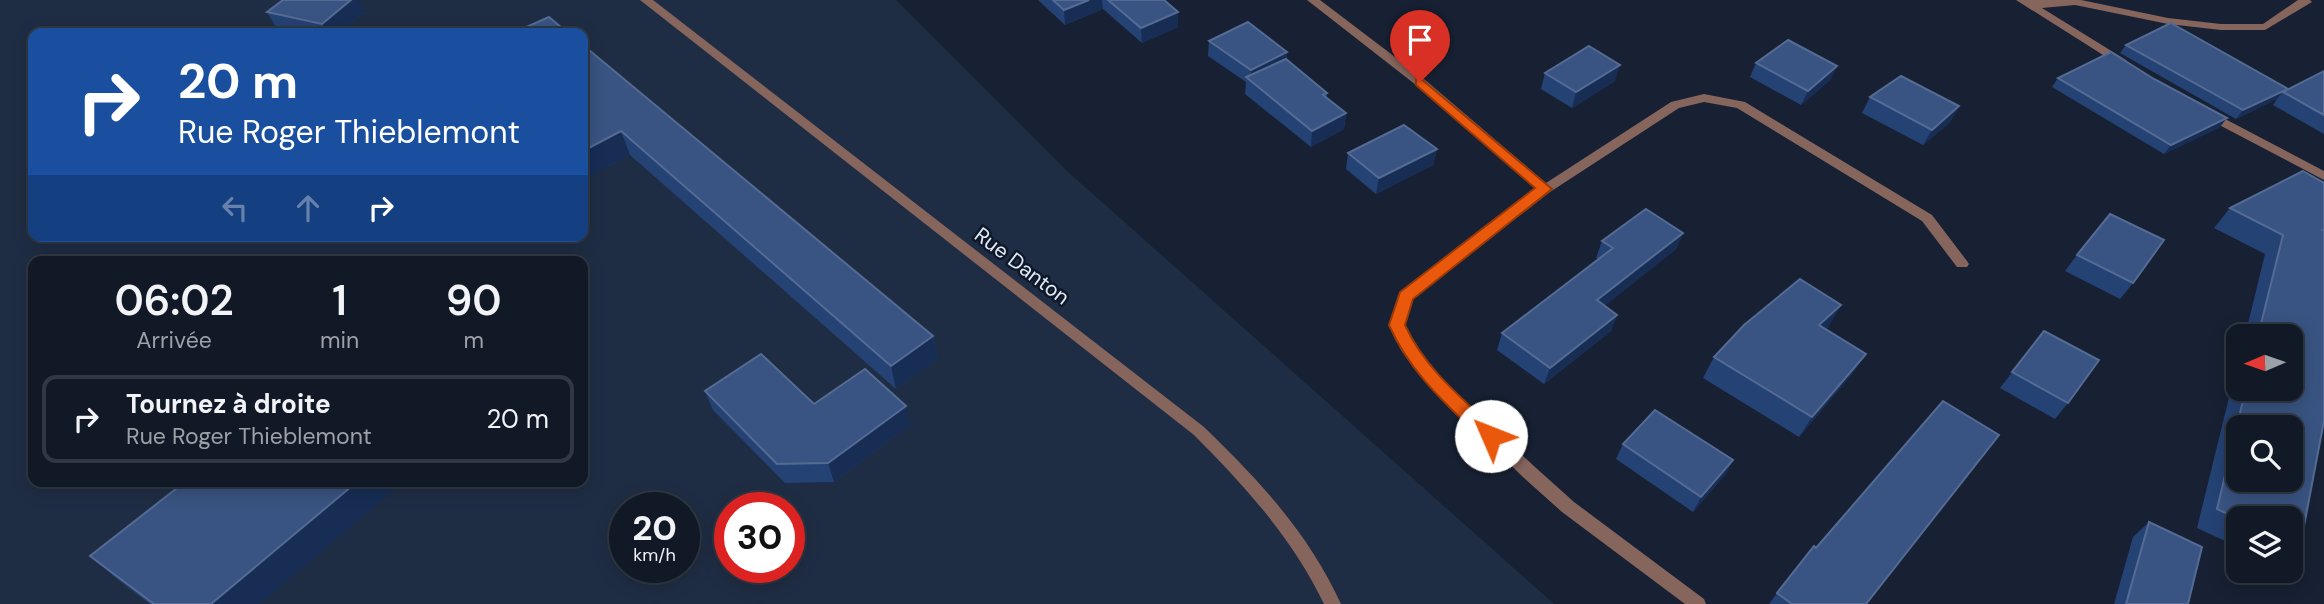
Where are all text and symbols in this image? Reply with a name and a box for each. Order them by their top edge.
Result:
pin [1390,10,1450,82]
icon: arrive [1401,21,1439,59]
text: 20 m [178,49,298,113]
icon: right [63,56,154,147]
text: Rue Roger Thieblemont [178,111,520,153]
icon: left [216,189,254,227]
icon: ahead [289,189,327,227]
icon: right [362,189,400,227]
street label: Rue Danton [969,221,1075,311]
text: 06:02 [114,273,234,328]
text: 1 [332,273,347,328]
text: 90 [446,273,502,328]
north arrow [2226,324,2303,401]
map controls [2226,324,2303,583]
text: Arrivée [136,325,212,355]
text: min [320,325,359,355]
text: m [463,325,484,355]
text: Tournez à droite [126,387,331,421]
position arrow [1454,399,1528,473]
icon: right [67,400,105,438]
text: 20 m [486,402,549,436]
button: search [2226,415,2303,492]
text: Rue Roger Thieblemont [126,421,372,451]
speed limit sign: 30 [714,492,805,583]
text: 20 [632,505,677,551]
button: layers [2226,506,2303,583]
text: km/h [633,543,676,567]

